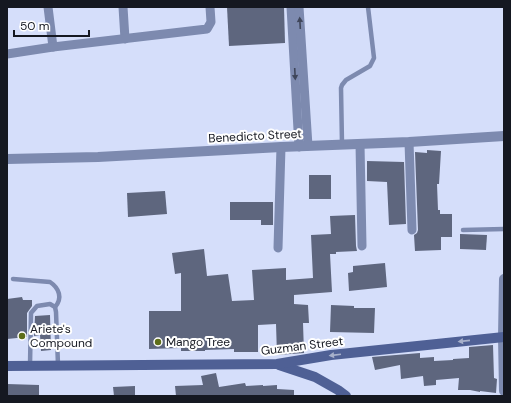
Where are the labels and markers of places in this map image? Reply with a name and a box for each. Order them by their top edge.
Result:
place label: Ariete's Compound [30,321,92,351]
marker: Ariete's Compound [17,331,27,341]
place label: Mango Tree [166,334,230,350]
marker: Mango Tree [153,337,163,347]

